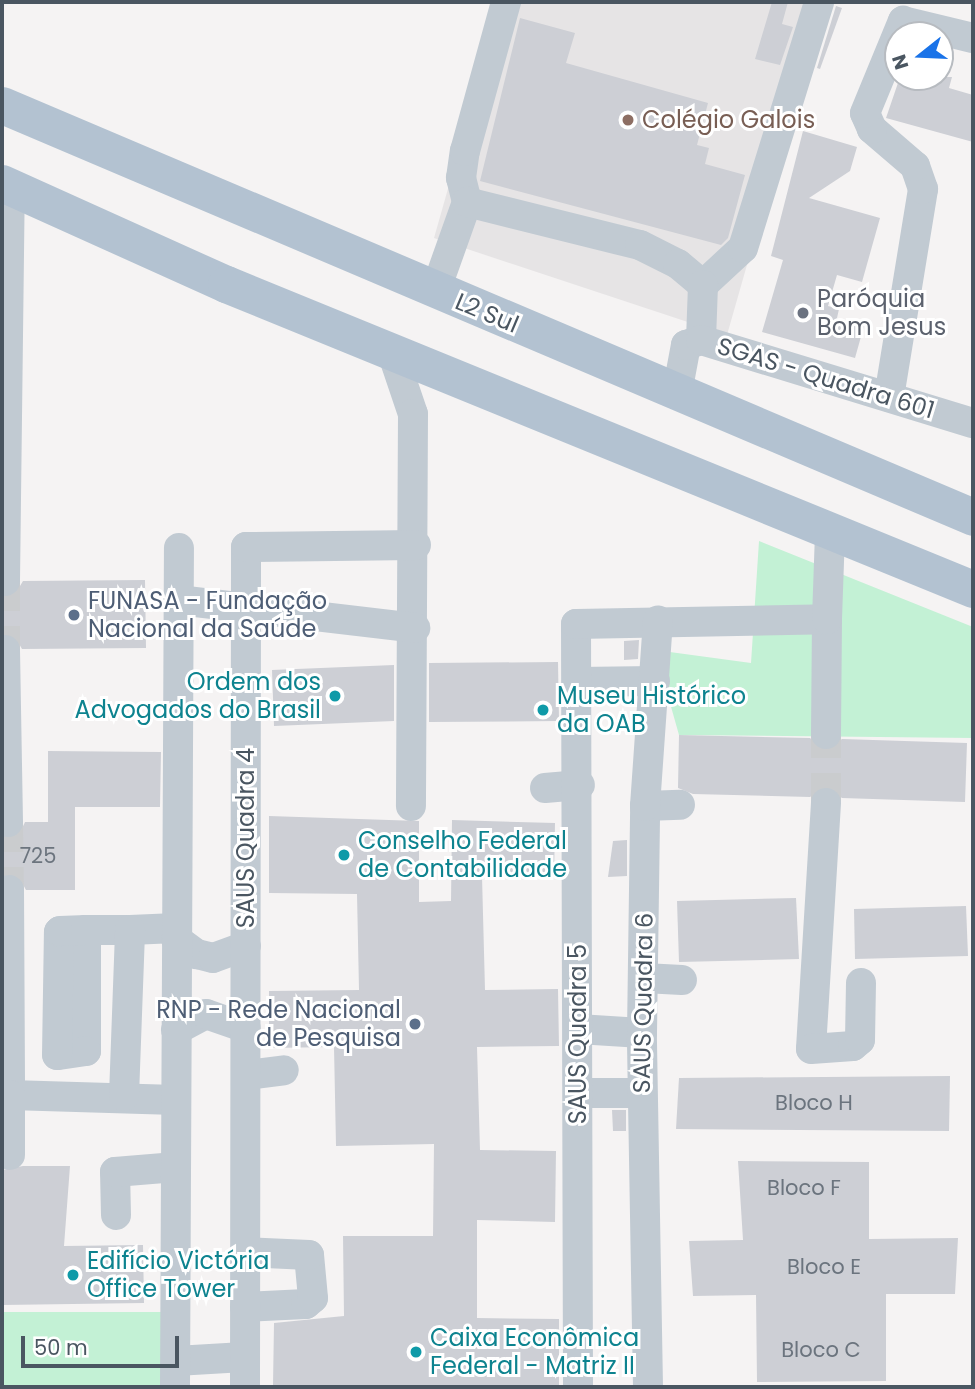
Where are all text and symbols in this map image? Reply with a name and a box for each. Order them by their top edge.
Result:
north arrow [884,21,954,91]
text: N [885,51,916,73]
place label: Colégio Galois [642,106,815,134]
marker: Colégio Galois [620,112,636,128]
place label: Paróquia Bom Jesus [817,285,946,341]
street label: L2 Sul [451,287,523,339]
marker: Paróquia Bom Jesus [795,305,811,321]
street label: SGAS - Quadra 601 [714,331,938,425]
place label: FUNASA - Fundação Nacional da Saúde [88,587,327,643]
marker: FUNASA - Fundação Nacional da Saúde [66,607,82,623]
place label: Ordem dos Advogados do Brasil [75,668,321,724]
place label: Museu Histórico da OAB [557,682,746,738]
marker: Ordem dos Advogados do Brasil [327,688,343,704]
marker: Museu Histórico da OAB [535,702,551,718]
street label: SAUS Quadra 4 [232,748,260,928]
place label: Conselho Federal de Contabilidade [358,827,567,883]
house number: 725 [20,843,56,869]
marker: Conselho Federal de Contabilidade [336,847,352,863]
street label: SAUS Quadra 6 [627,913,659,1093]
street label: SAUS Quadra 5 [564,944,592,1124]
place label: RNP - Rede Nacional de Pesquisa [156,996,401,1052]
marker: RNP - Rede Nacional de Pesquisa [407,1016,423,1032]
house number: Bloco H [775,1090,853,1116]
house number: Bloco F [767,1175,841,1201]
place label: Edifício Victória Office Tower [87,1247,269,1303]
house number: Bloco E [787,1254,861,1280]
marker: Edifício Victória Office Tower [65,1267,81,1283]
scale bar [24,1322,182,1366]
place label: Caixa Econômica Federal - Matriz II [430,1324,639,1380]
text: 50 m [34,1333,88,1362]
house number: Bloco C [781,1337,861,1363]
marker: Caixa Econômica Federal - Matriz II [408,1344,424,1360]

